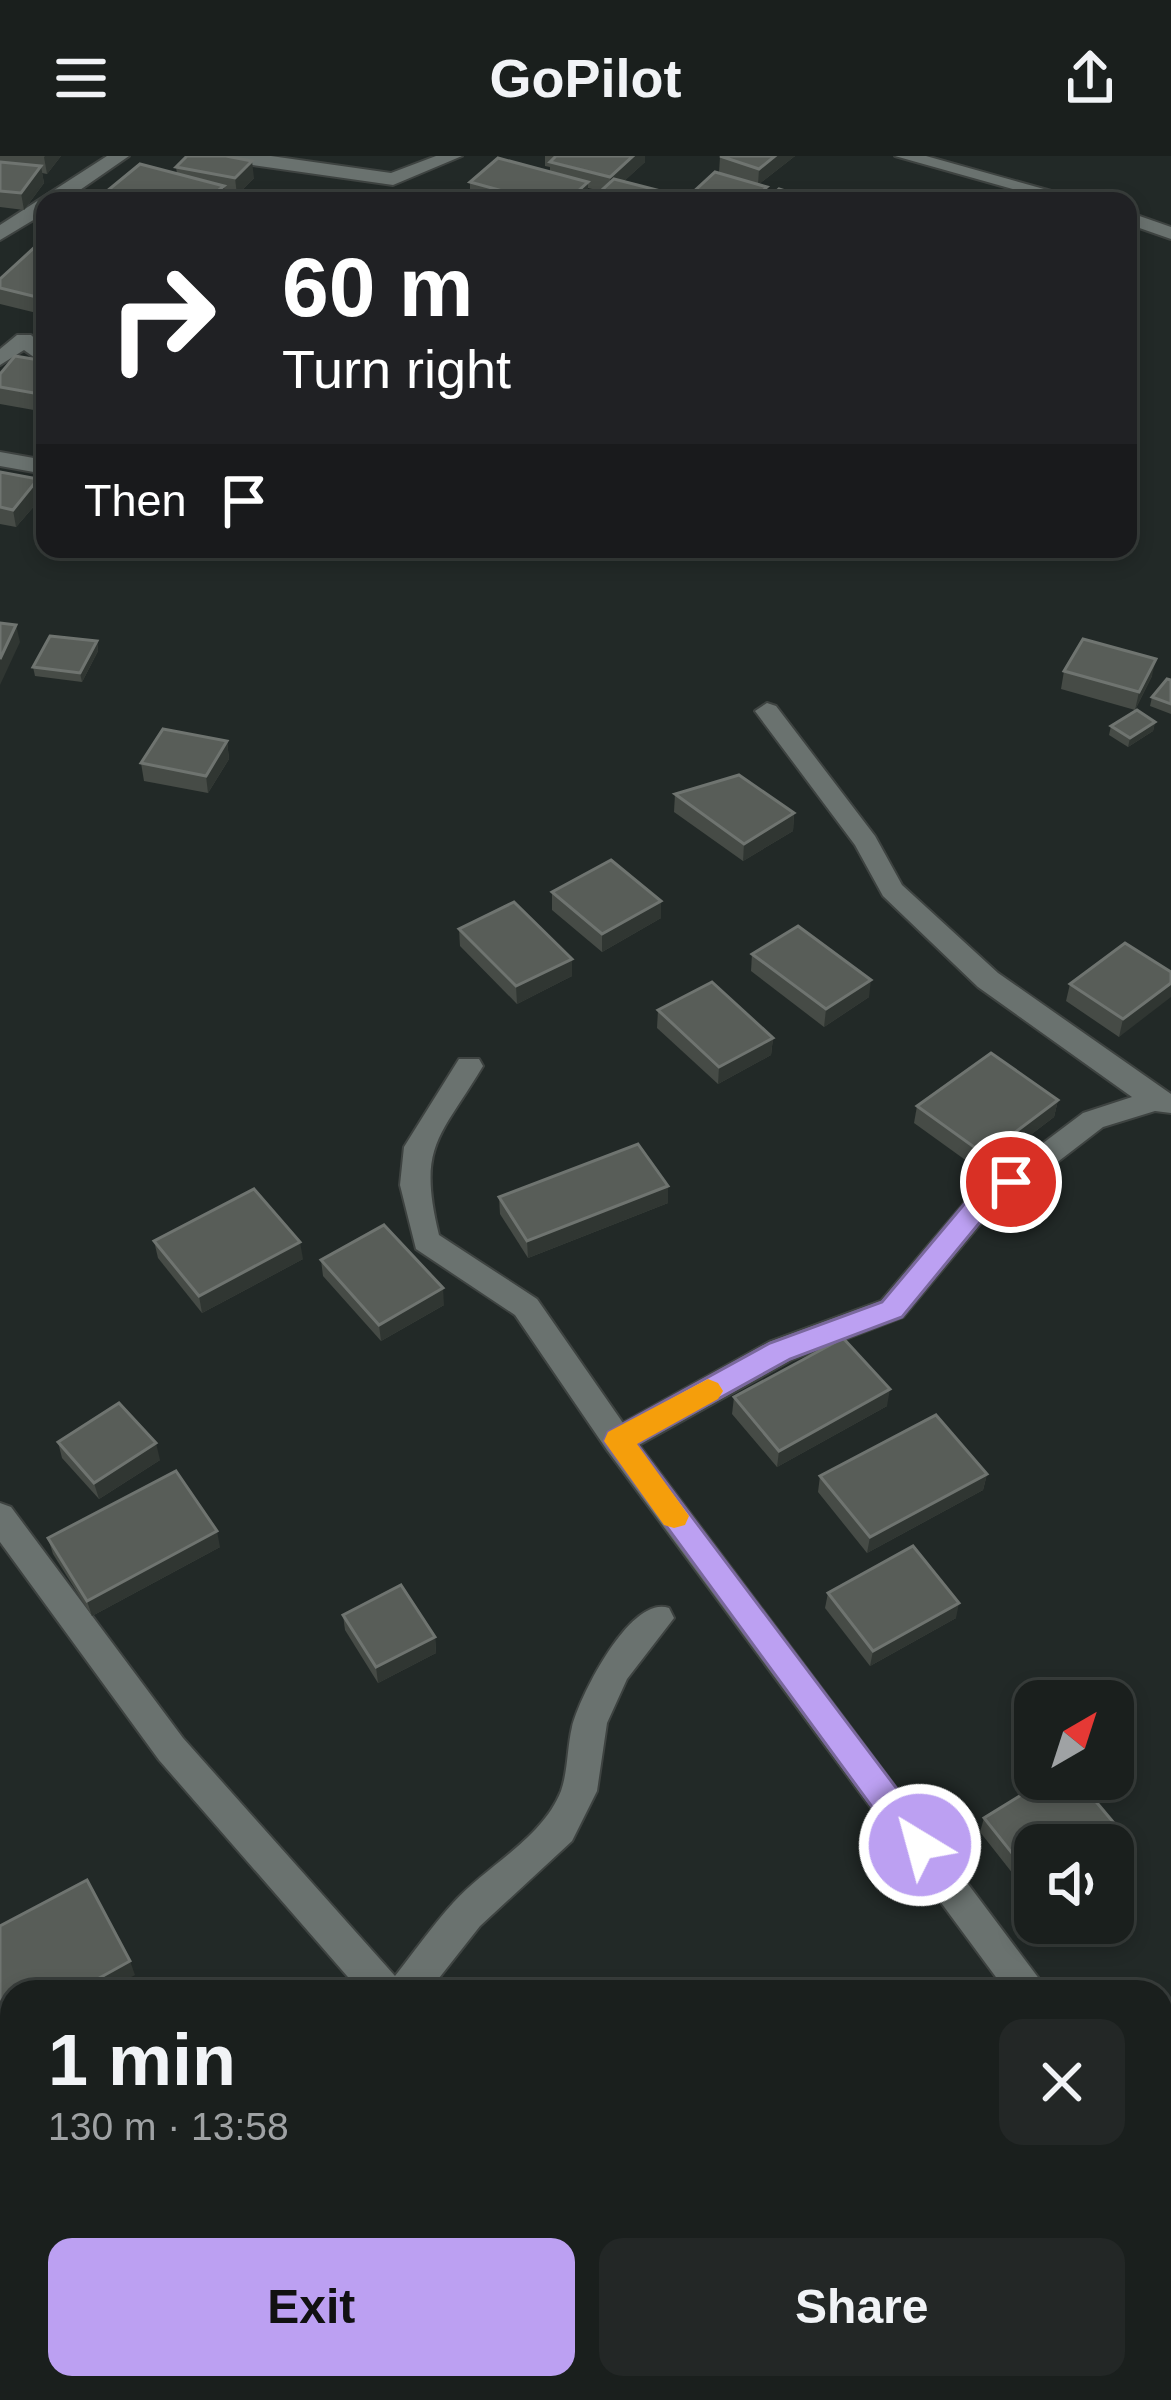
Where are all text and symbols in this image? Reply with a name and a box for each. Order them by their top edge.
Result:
icon: menu [48,45,114,111]
icon: share [1057,45,1123,111]
text: GoPilot [490,48,681,108]
icon: right [84,240,240,396]
text: 60 m [282,240,473,334]
text: Turn right [282,339,511,399]
icon: arrive [211,468,277,534]
text: Then [84,475,187,526]
pin [960,1131,1062,1233]
icon: arrive [978,1149,1044,1215]
north arrow [1014,1680,1134,1800]
map controls [1014,1680,1134,1944]
position arrow [857,1782,983,1908]
button: sound [1014,1824,1134,1944]
button: close [999,2019,1125,2145]
text: 1 min [48,2020,236,2100]
text: 130 m · 13:58 [48,2105,289,2148]
button: Exit [48,2238,575,2376]
button: Share [599,2238,1125,2376]

